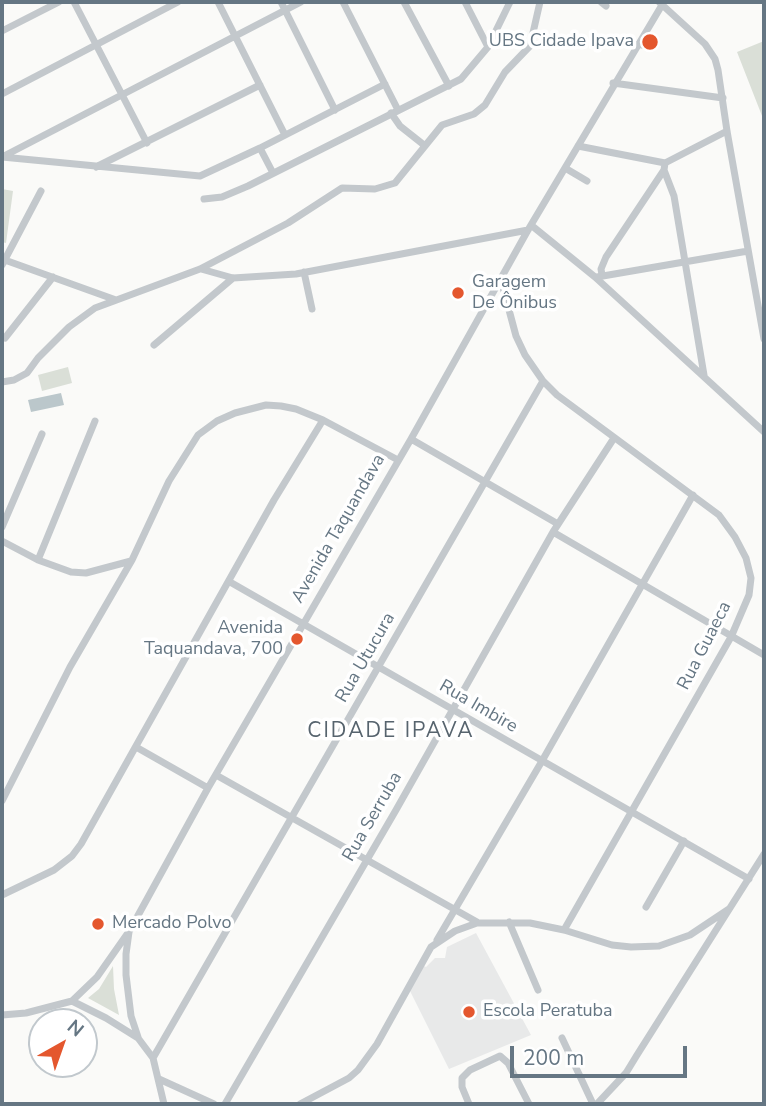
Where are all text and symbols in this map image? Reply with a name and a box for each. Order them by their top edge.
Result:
place label: UBS Cidade Ipava [489,31,634,53]
marker: UBS Cidade Ipava [640,32,660,52]
place label: Garagem De Ônibus [472,272,557,314]
marker: Garagem De Ônibus [450,285,466,301]
street label: Avenida Taquandava [288,451,390,607]
street label: Rua Guaeca [673,598,737,694]
street label: Rua Utucura [332,609,400,707]
place label: Avenida Taquandava, 700 [144,618,283,660]
marker: Avenida Taquandava, 700 [289,631,305,647]
street label: Rua Imbire [435,676,521,738]
district label: CIDADE IPAVA [309,719,473,745]
street label: Rua Serruba [339,768,407,866]
place label: Mercado Polvo [112,913,231,935]
marker: Mercado Polvo [90,916,106,932]
place label: Escola Peratuba [483,1001,613,1023]
marker: Escola Peratuba [461,1004,477,1020]
north arrow [28,1008,98,1078]
text: N [61,1014,89,1043]
scale bar [514,1032,691,1076]
text: 200 m [523,1044,584,1072]

